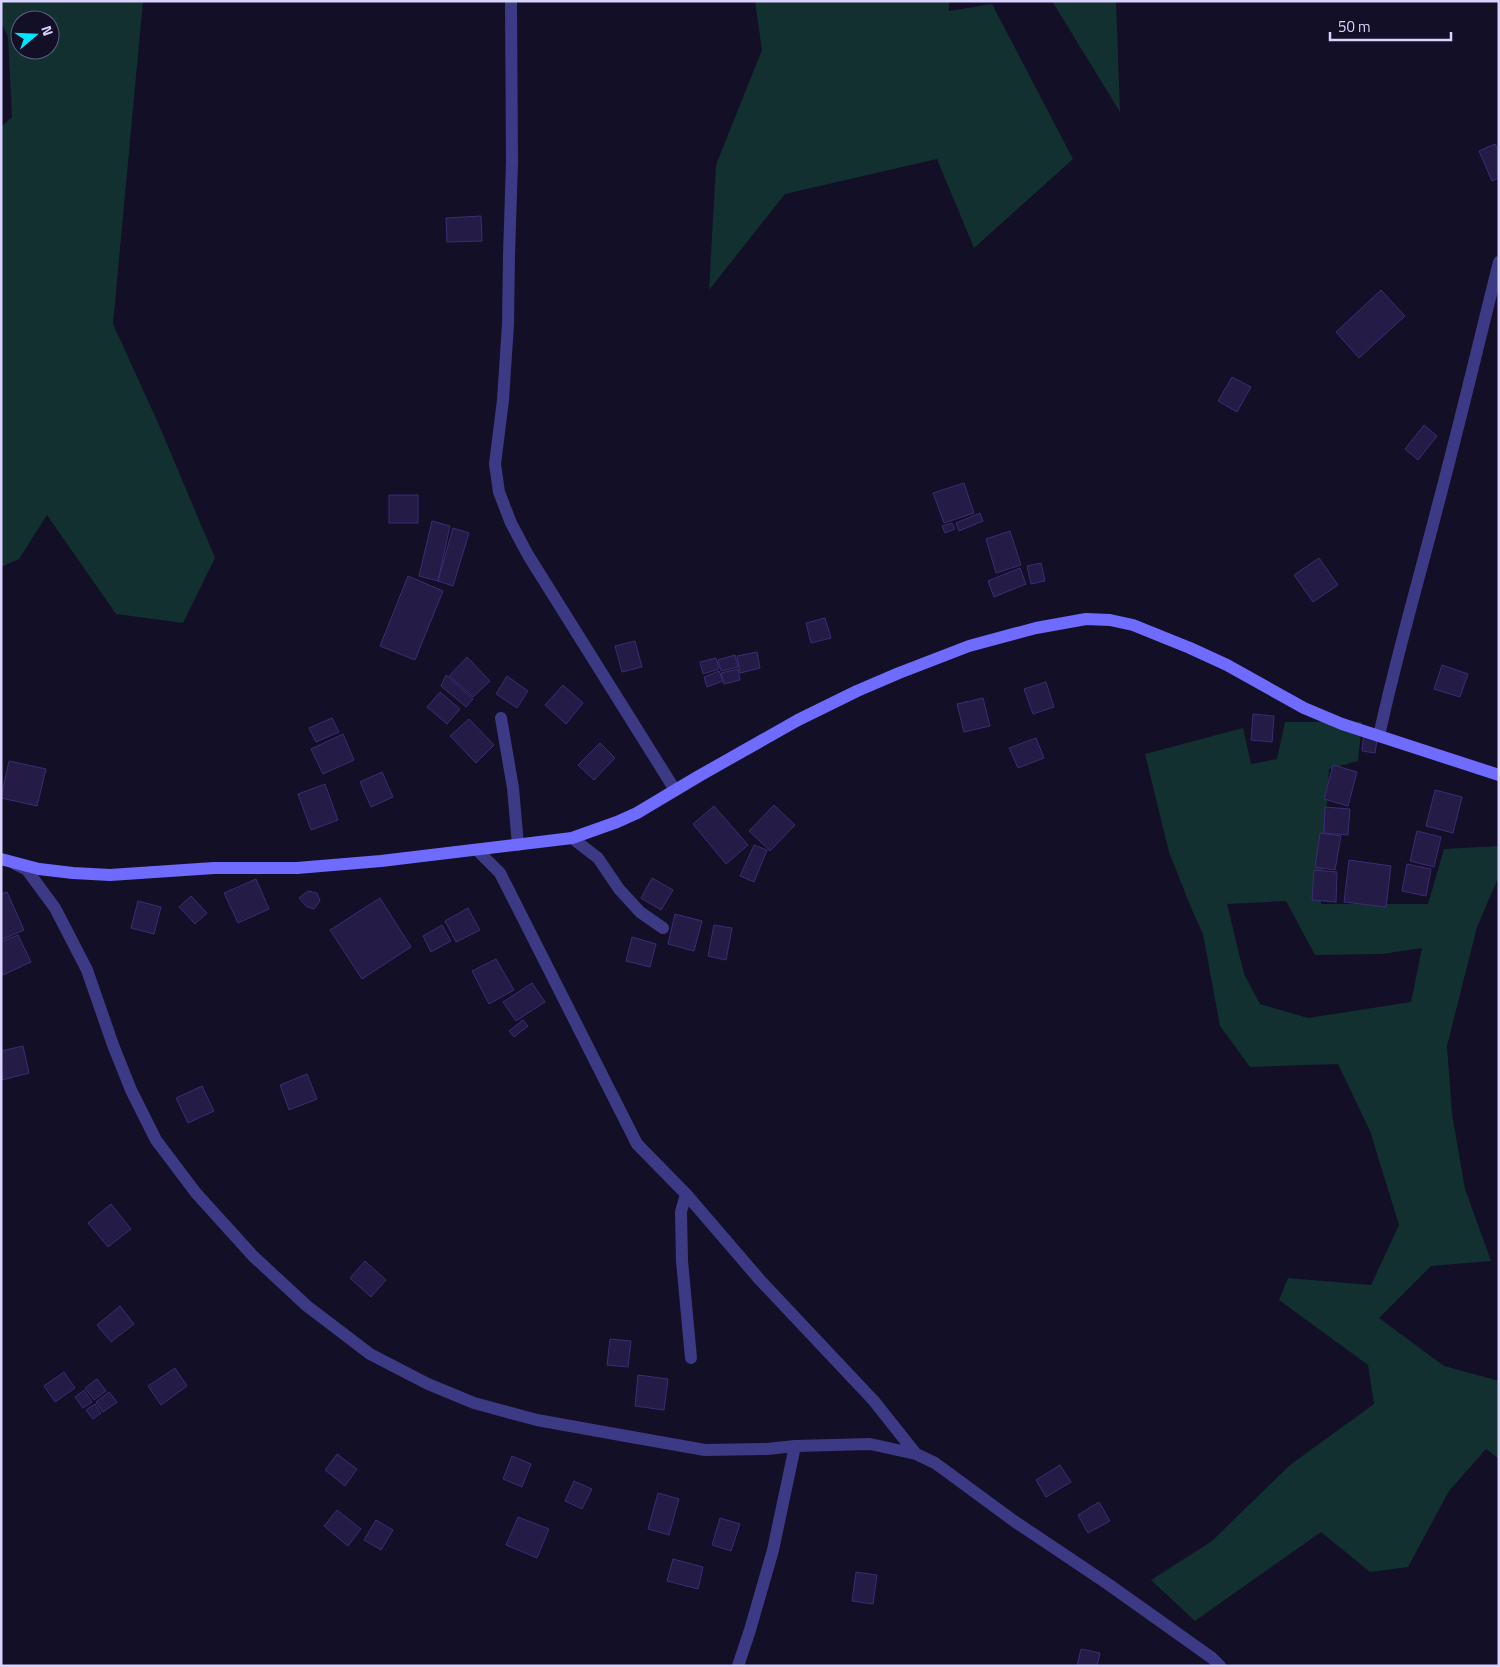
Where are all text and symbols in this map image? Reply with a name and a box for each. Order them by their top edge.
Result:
north arrow [10,10,60,60]
scale bar [1330,10,1451,42]
text: 50 m [1338,15,1371,38]
text: N [36,23,59,39]

